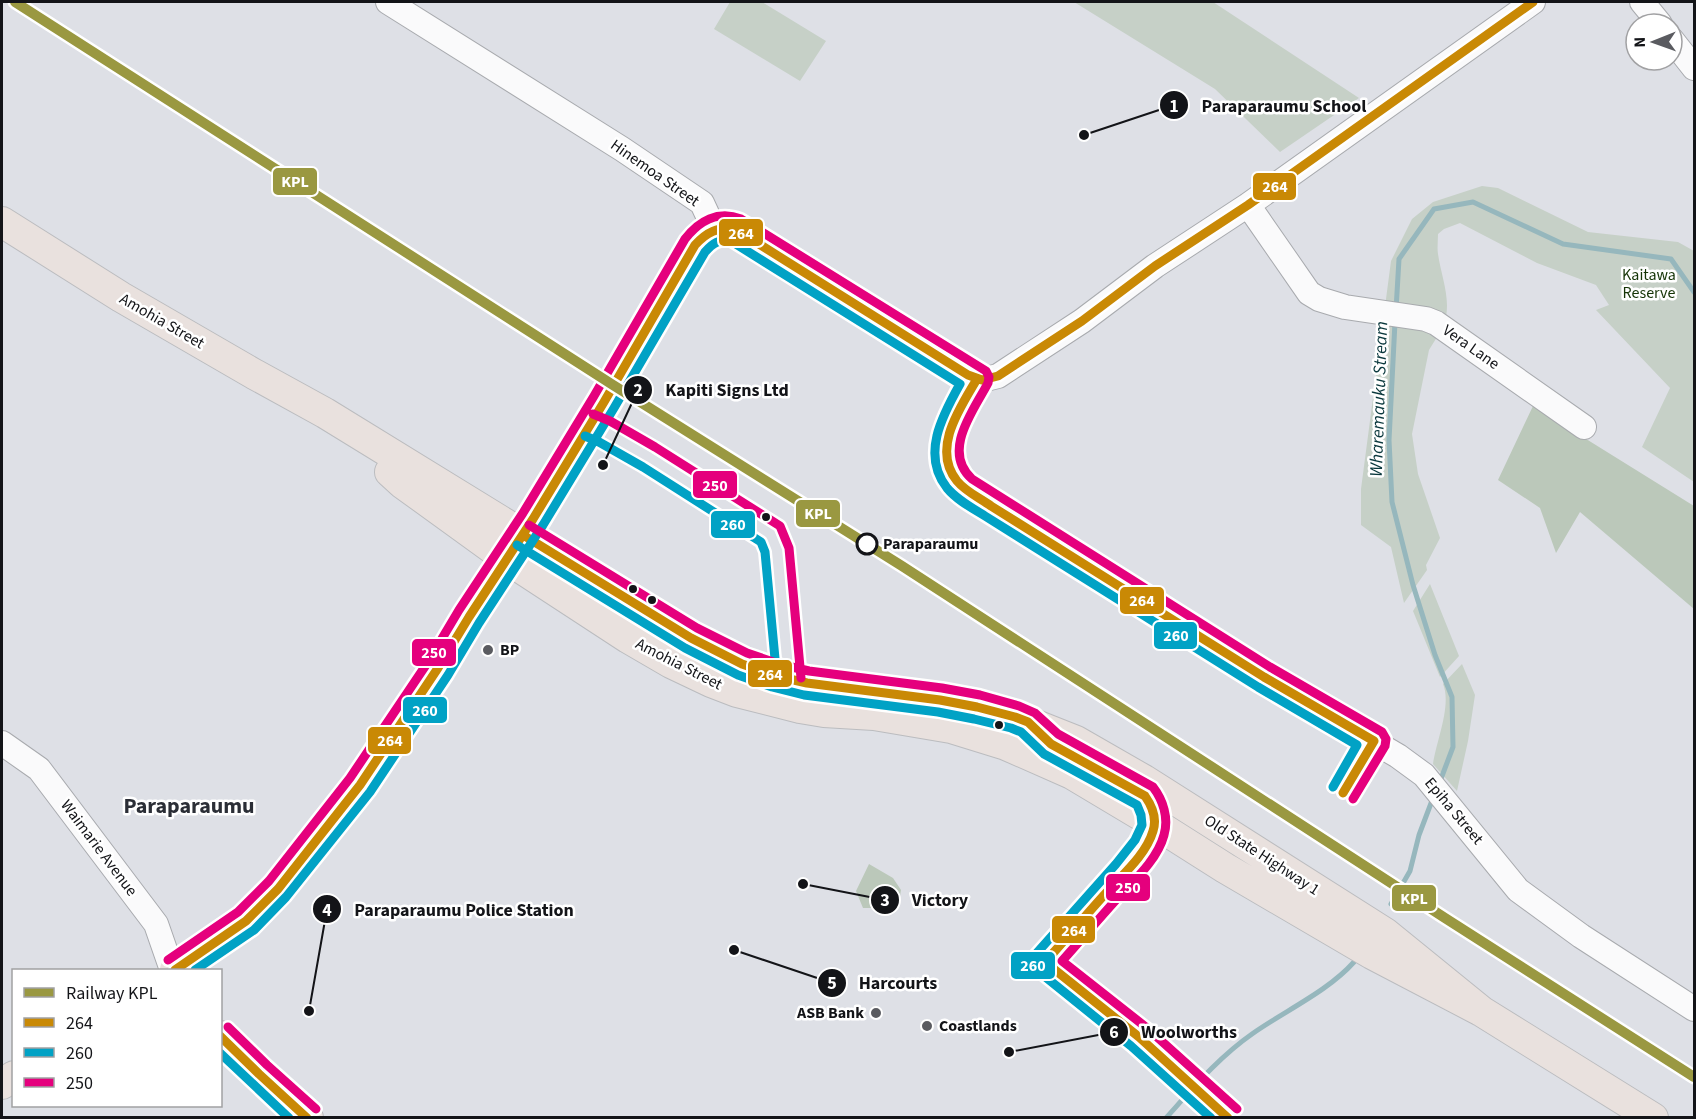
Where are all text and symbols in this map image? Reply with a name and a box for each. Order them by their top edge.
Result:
north arrow [1624,12,1684,72]
text: N [1629,37,1651,48]
callout: Paraparaumu School [1159,87,1378,123]
text: 1 [1169,94,1179,119]
text: Paraparaumu School [1202,94,1366,119]
street label: Hinemoa Street [606,134,704,212]
line badge: KPL [272,167,318,196]
text: KPL [281,171,309,193]
line badge: 264 [1252,172,1297,201]
text: 264 [1262,176,1288,198]
line badge: 264 [718,218,764,247]
text: 264 [728,223,754,245]
park label: Kaitawa Reserve [1622,264,1676,304]
street label: Amohia Street [116,288,209,354]
street label: Vera Lane [1438,319,1504,375]
water label: Wharemauku Stream [1364,321,1394,477]
callout: Kapiti Signs Ltd [623,372,800,408]
text: 2 [633,378,643,403]
text: Kapiti Signs Ltd [665,378,789,403]
line badge: 250 [692,470,738,499]
text: 250 [702,475,728,497]
line badge: KPL [795,499,841,528]
text: KPL [804,503,832,525]
line badge: 260 [710,510,756,539]
unlabelled marker [760,511,772,523]
text: 260 [720,514,746,536]
marker: Paraparaumu [856,533,878,555]
place label: Paraparaumu [883,533,978,555]
unlabelled marker [627,583,639,595]
line badge: 264 [1119,586,1165,615]
text: 264 [1129,590,1155,612]
unlabelled marker [646,594,658,606]
line badge: 260 [1153,621,1198,650]
text: 260 [1163,625,1189,647]
street label: Amohia Street [632,633,727,696]
line badge: 250 [411,638,457,667]
place label: BP [500,639,519,661]
text: 250 [421,642,447,664]
marker: BP [481,643,495,657]
line badge: 264 [747,659,793,688]
text: 264 [757,664,783,686]
line badge: 260 [402,696,448,724]
text: 260 [412,700,438,722]
unlabelled marker [993,719,1005,731]
line badge: 264 [367,726,412,755]
text: 264 [377,730,403,752]
street label: Epiha Street [1419,773,1489,850]
district label: Paraparaumu [123,790,255,822]
street label: Waimarie Avenue [55,795,143,901]
street label: Old State Highway 1 [1200,809,1324,901]
line badge: 250 [1105,873,1151,902]
text: 250 [1115,877,1141,899]
callout: Victory [870,882,980,918]
line badge: KPL [1391,884,1437,912]
text: 3 [880,888,890,913]
text: Victory [911,888,969,913]
text: KPL [1400,888,1428,910]
callout: Paraparaumu Police Station [312,891,586,927]
text: 4 [322,898,332,923]
text: Paraparaumu Police Station [354,898,574,923]
line badge: 264 [1051,915,1096,944]
text: 264 [1061,920,1087,942]
line badge: 260 [1010,951,1056,980]
text: 260 [1020,955,1046,977]
callout: Harcourts [817,965,949,1001]
legend [12,969,222,1107]
text: 5 [827,971,837,996]
text: Harcourts [859,971,937,996]
text: Railway KPL [66,981,158,1006]
place label: ASB Bank [796,1002,864,1024]
marker: ASB Bank [869,1006,883,1020]
text: 264 [66,1011,93,1036]
callout: Woolworths [1099,1014,1249,1050]
place label: Coastlands [939,1015,1017,1037]
marker: Coastlands [920,1019,934,1033]
text: 6 [1109,1020,1119,1045]
text: Woolworths [1141,1020,1237,1045]
text: 260 [66,1041,93,1066]
text: 250 [66,1071,93,1096]

